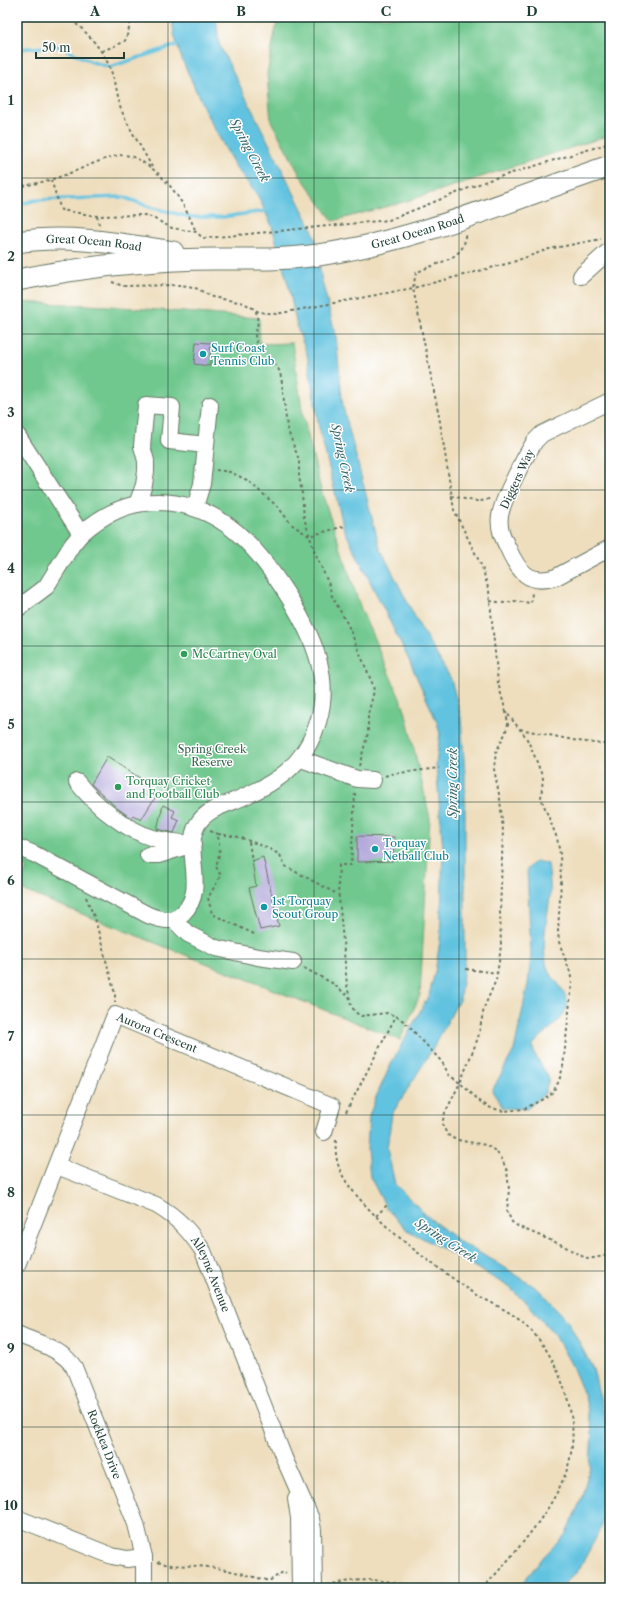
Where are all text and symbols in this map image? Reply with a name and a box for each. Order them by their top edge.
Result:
text: A [89,3,101,19]
text: B [236,3,246,19]
text: C [381,3,391,19]
text: D [526,3,538,19]
scale bar [36,34,124,60]
text: 50 m [42,40,71,55]
text: 1 [8,92,14,108]
water label: Spring Creek [227,115,273,185]
street label: Great Ocean Road [370,211,466,252]
street label: Great Ocean Road [46,232,143,254]
text: 2 [7,248,15,264]
place label: Surf Coast Tennis Club [211,341,275,368]
marker: Surf Coast Tennis Club [198,349,208,359]
text: 3 [7,404,15,420]
water label: Spring Creek [328,421,358,494]
street label: Diggers Way [497,446,537,511]
text: 4 [7,560,15,576]
place label: McCartney Oval [192,647,278,661]
marker: McCartney Oval [179,649,189,659]
text: 5 [7,716,15,732]
park label: Spring Creek Reserve [178,742,247,769]
water label: Spring Creek [445,747,460,819]
place label: Torquay Cricket and Football Club [126,774,220,801]
marker: Torquay Cricket and Football Club [113,782,123,792]
place label: Torquay Netball Club [383,836,449,863]
marker: Torquay Netball Club [370,844,380,854]
text: 6 [7,872,15,888]
place label: 1st Torquay Scout Group [272,894,339,921]
marker: 1st Torquay Scout Group [259,902,269,912]
street label: Aurora Crescent [114,1009,199,1056]
text: 7 [8,1028,15,1044]
text: 8 [7,1184,15,1200]
water label: Spring Creek [412,1214,480,1266]
street label: Alleyne Avenue [187,1232,233,1314]
text: 9 [7,1340,15,1356]
street label: Rocklea Drive [85,1408,125,1481]
text: 10 [4,1497,18,1513]

